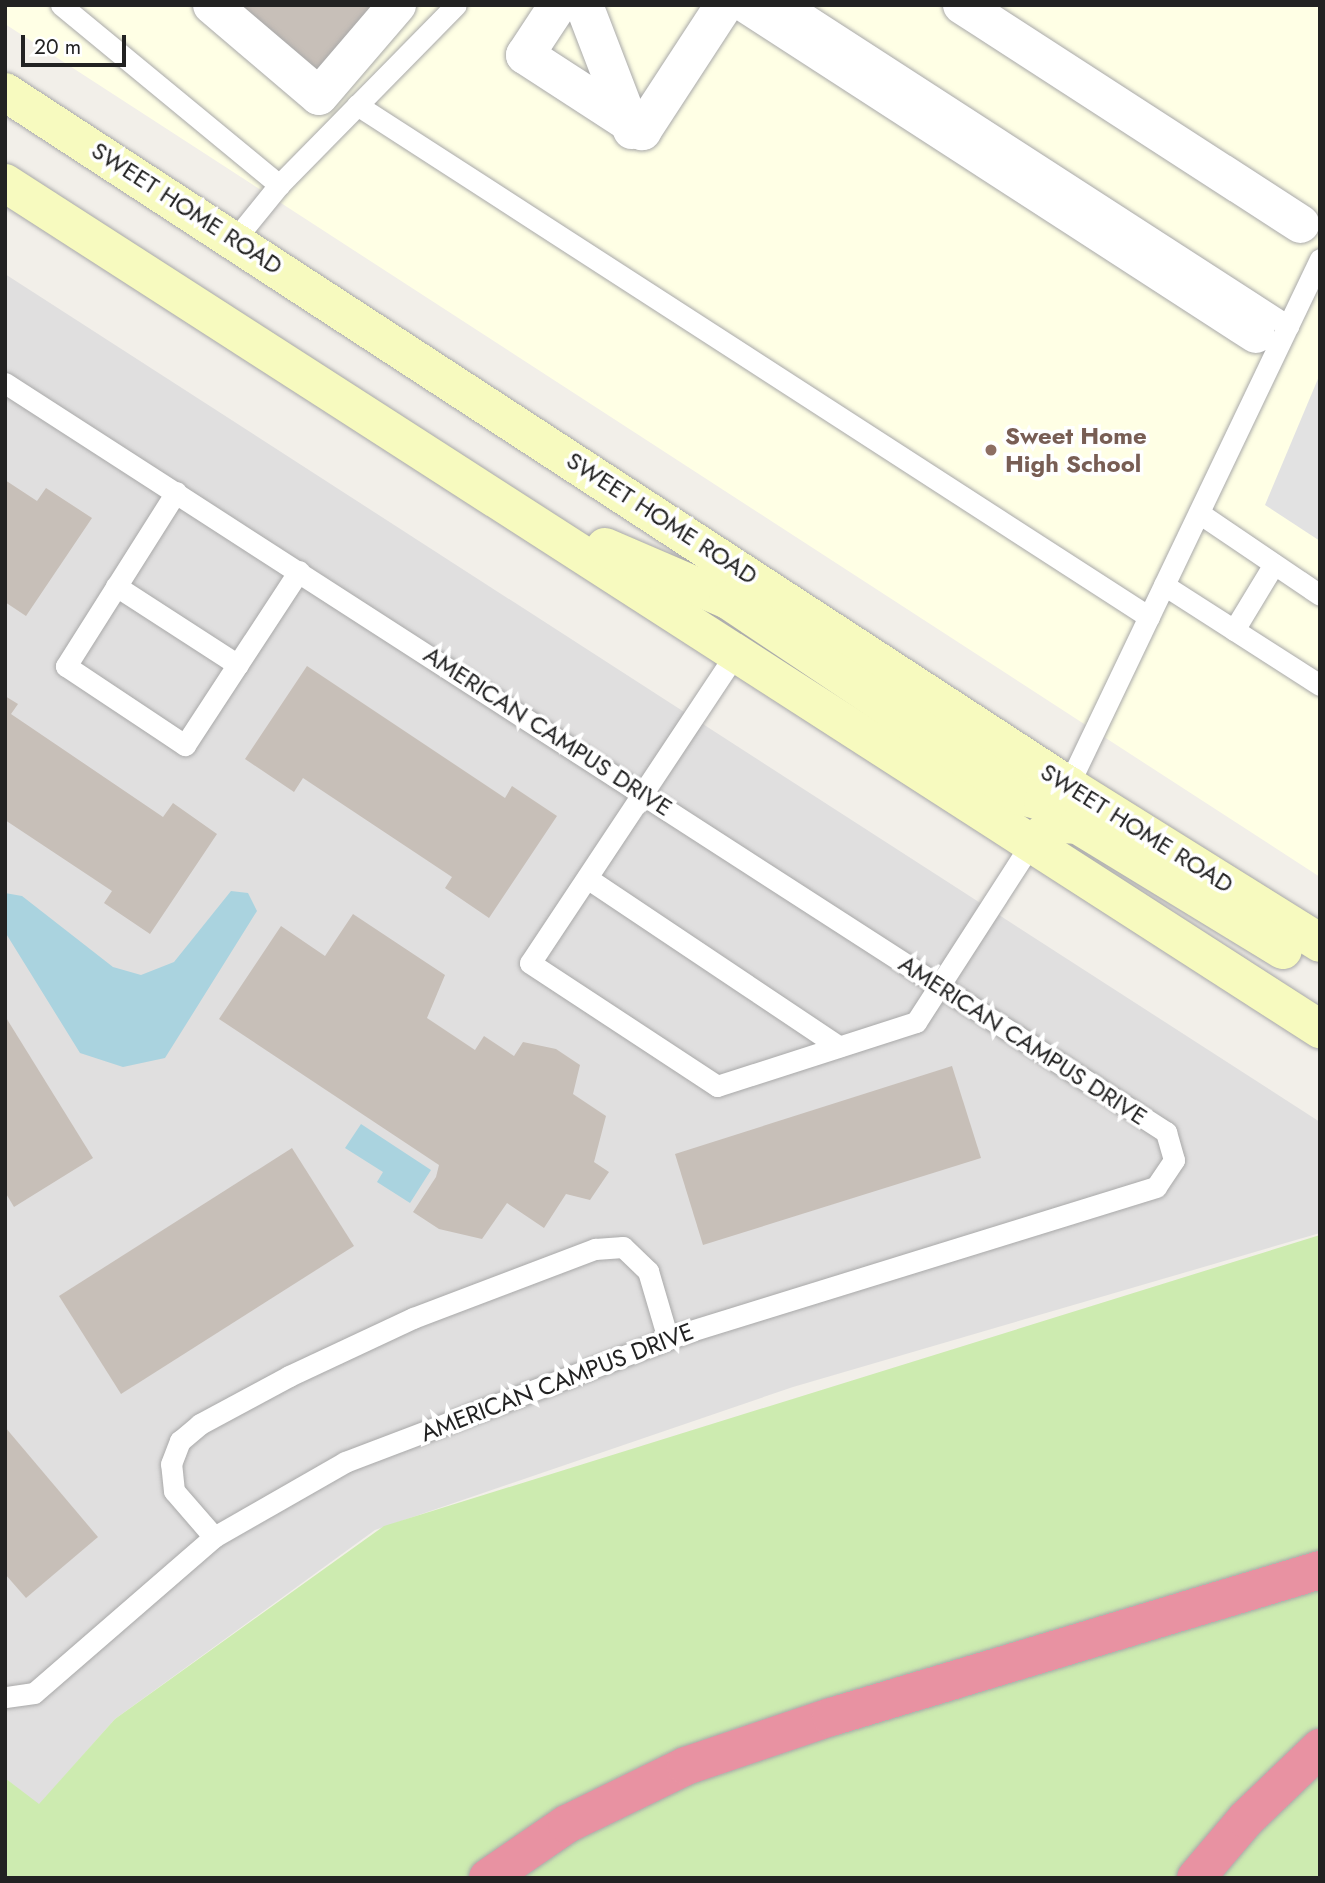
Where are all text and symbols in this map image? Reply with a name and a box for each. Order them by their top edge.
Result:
scale bar [24,21,130,65]
text: 20 m [34,32,81,62]
street label: SWEET HOME ROAD [86,136,288,280]
place label: Sweet Home High School [1005,422,1147,478]
marker: Sweet Home High School [983,442,999,458]
street label: SWEET HOME ROAD [561,446,763,590]
street label: AMERICAN CAMPUS DRIVE [419,640,677,822]
street label: SWEET HOME ROAD [1035,757,1239,899]
street label: AMERICAN CAMPUS DRIVE [894,949,1152,1131]
street label: AMERICAN CAMPUS DRIVE [416,1317,698,1447]

